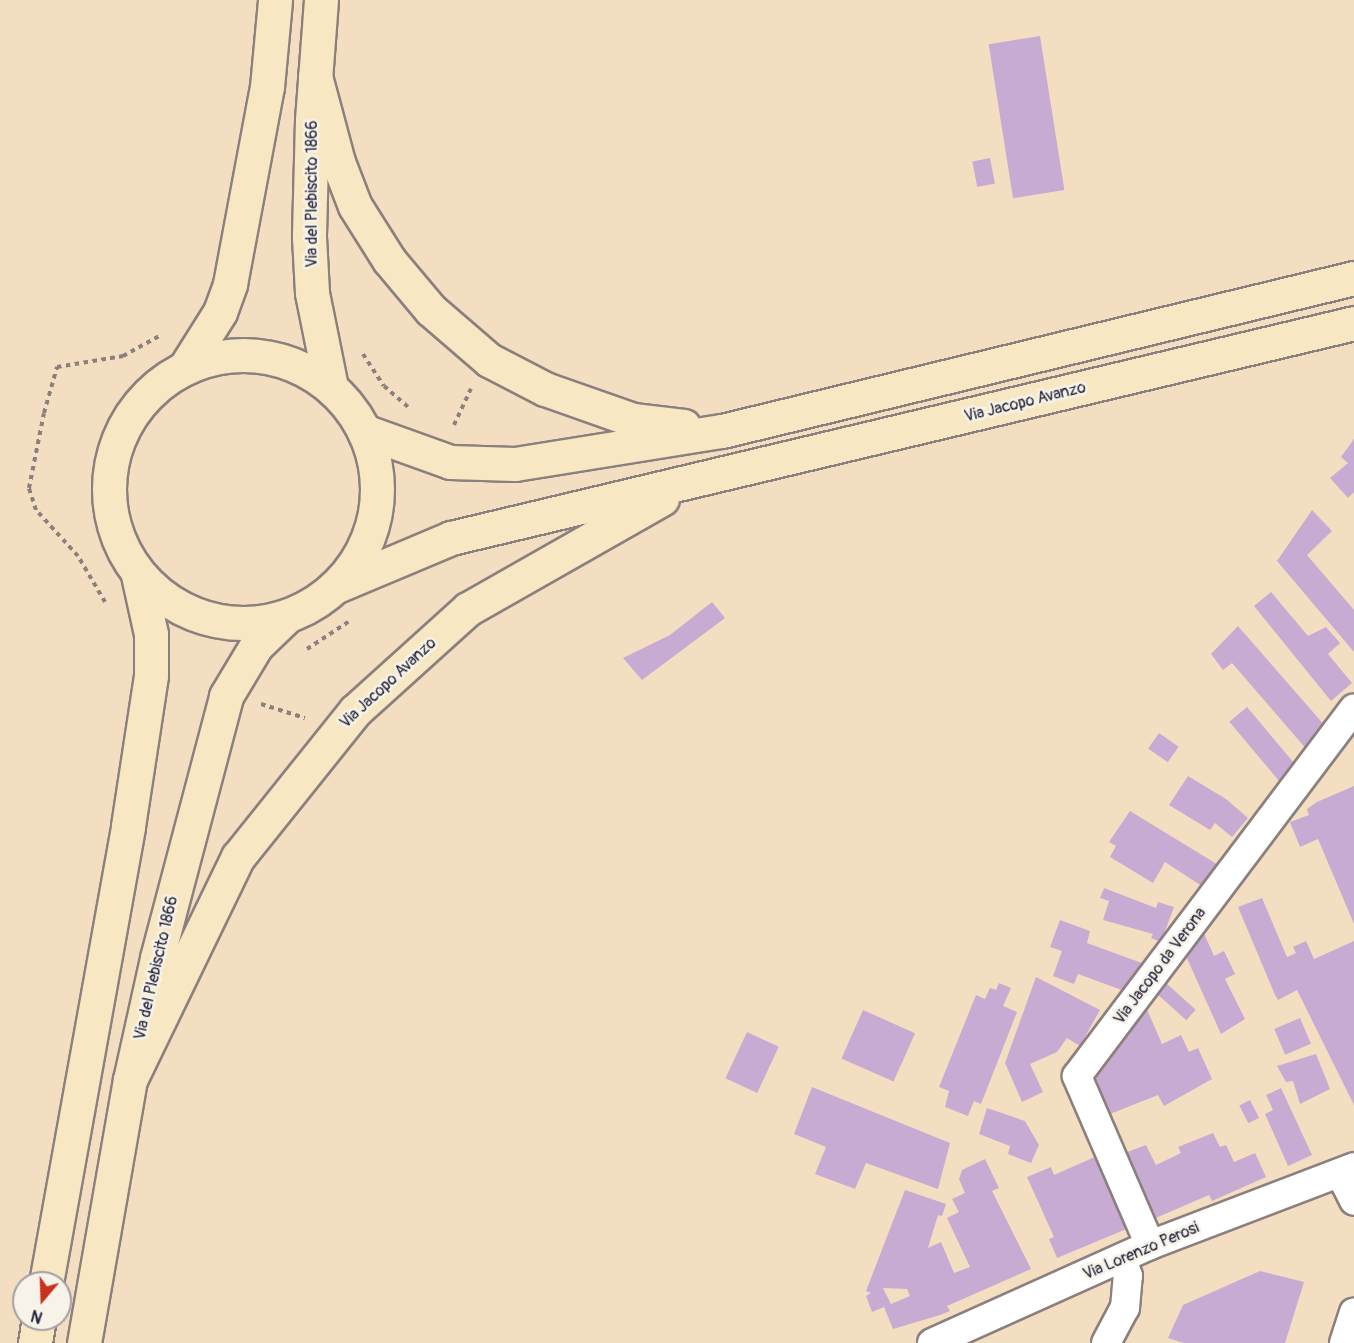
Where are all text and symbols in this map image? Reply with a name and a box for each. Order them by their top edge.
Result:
street label: Via del Plebiscito 1866 [302,120,322,268]
street label: Via Jacopo Avanzo [962,378,1088,426]
street label: Via Jacopo Avanzo [336,634,440,732]
street label: Via del Plebiscito 1866 [130,894,182,1042]
street label: Via Jacopo da Verona [1110,904,1210,1028]
street label: Via Lorenzo Perosi [1080,1218,1202,1284]
north arrow [12,1271,72,1331]
text: N [28,1305,45,1327]

